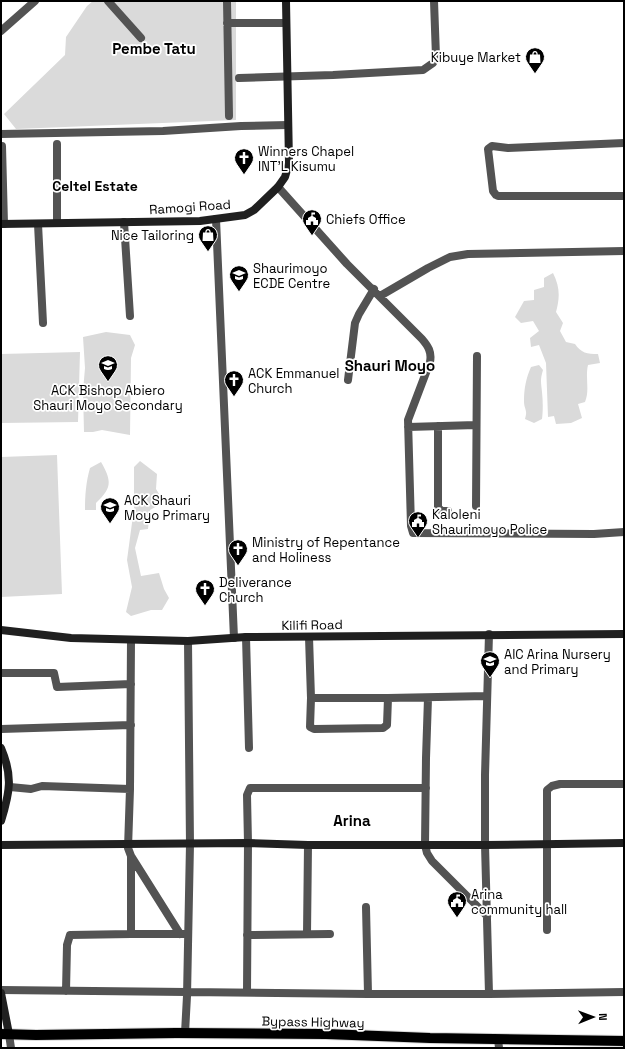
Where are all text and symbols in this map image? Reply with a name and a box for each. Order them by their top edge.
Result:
district label: Pembe Tatu [112,39,196,58]
shop icon: Kibuye Market [524,46,546,74]
place label: Kibuye Market [431,49,521,66]
place label: Winners Chapel INT'L Kisumu [258,143,354,175]
church icon: Winners Chapel INT'L Kisumu [233,147,255,175]
district label: Celtel Estate [52,177,138,195]
street label: Ramogi Road [149,196,231,218]
public building icon: Chiefs Office [301,208,323,236]
place label: Chiefs Office [326,211,406,228]
shop icon: Nice Tailoring [197,224,219,252]
place label: Nice Tailoring [111,227,194,244]
place label: Shaurimoyo ECDE Centre [253,260,330,292]
school or university icon: Shaurimoyo ECDE Centre [228,264,250,292]
school or university icon: ACK Bishop Abiero Shauri Moyo Secondary [97,354,119,382]
district label: Shauri Moyo [345,356,435,375]
place label: ACK Emmanuel Church [248,365,340,397]
church icon: ACK Emmanuel Church [223,369,245,397]
place label: ACK Bishop Abiero Shauri Moyo Secondary [33,382,183,414]
place label: ACK Shauri Moyo Primary [124,492,210,524]
school or university icon: ACK Shauri Moyo Primary [99,496,121,524]
place label: Kaloleni Shaurimoyo Police [432,506,547,538]
public building icon: Kaloleni Shaurimoyo Police [407,510,429,538]
place label: Ministry of Repentance and Holiness [252,534,400,566]
church icon: Ministry of Repentance and Holiness [227,538,249,566]
place label: Deliverance Church [219,574,292,606]
church icon: Deliverance Church [194,578,216,606]
street label: Kilifi Road [281,616,343,634]
place label: AIC Arina Nursery and Primary [504,646,611,678]
school or university icon: AIC Arina Nursery and Primary [479,650,501,678]
district label: Arina [333,811,371,830]
place label: Arina community hall [471,886,567,918]
public building icon: Arina community hall [446,890,468,918]
north arrow [573,997,613,1037]
street label: Bypass Highway [261,1013,365,1031]
text: N [596,1013,610,1021]

